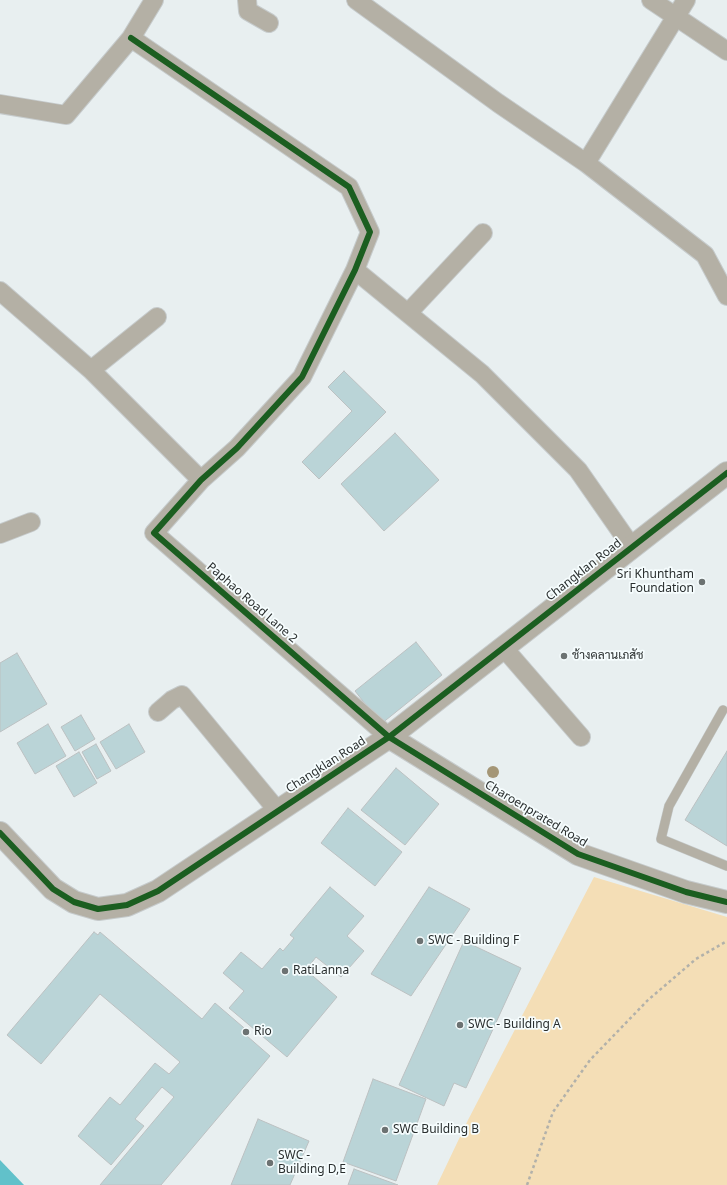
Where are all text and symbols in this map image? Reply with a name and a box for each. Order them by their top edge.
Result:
street label: Changklan Road [543,536,625,604]
street label: Paphao Road Lane 2 [204,560,300,646]
place label: Sri Khuntham Foundation [617,568,694,596]
marker: Sri Khuntham Foundation [697,577,707,587]
place label: ช้างคลานเภสัช [572,649,644,663]
marker: ช้างคลานเภสัช [559,651,569,661]
street label: Changklan Road [283,734,369,796]
street label: Charoenprated Road [482,778,590,850]
place label: SWC - Building F [428,934,519,948]
marker: SWC - Building F [415,936,425,946]
place label: RatiLanna [293,964,349,978]
marker: RatiLanna [280,966,290,976]
place label: SWC - Building A [468,1018,561,1032]
marker: SWC - Building A [455,1020,465,1030]
place label: Rio [254,1025,272,1039]
marker: Rio [241,1027,251,1037]
place label: SWC Building B [393,1123,479,1137]
marker: SWC Building B [380,1125,390,1135]
place label: SWC - Building D,E [278,1149,346,1177]
marker: SWC - Building D,E [265,1158,275,1168]

